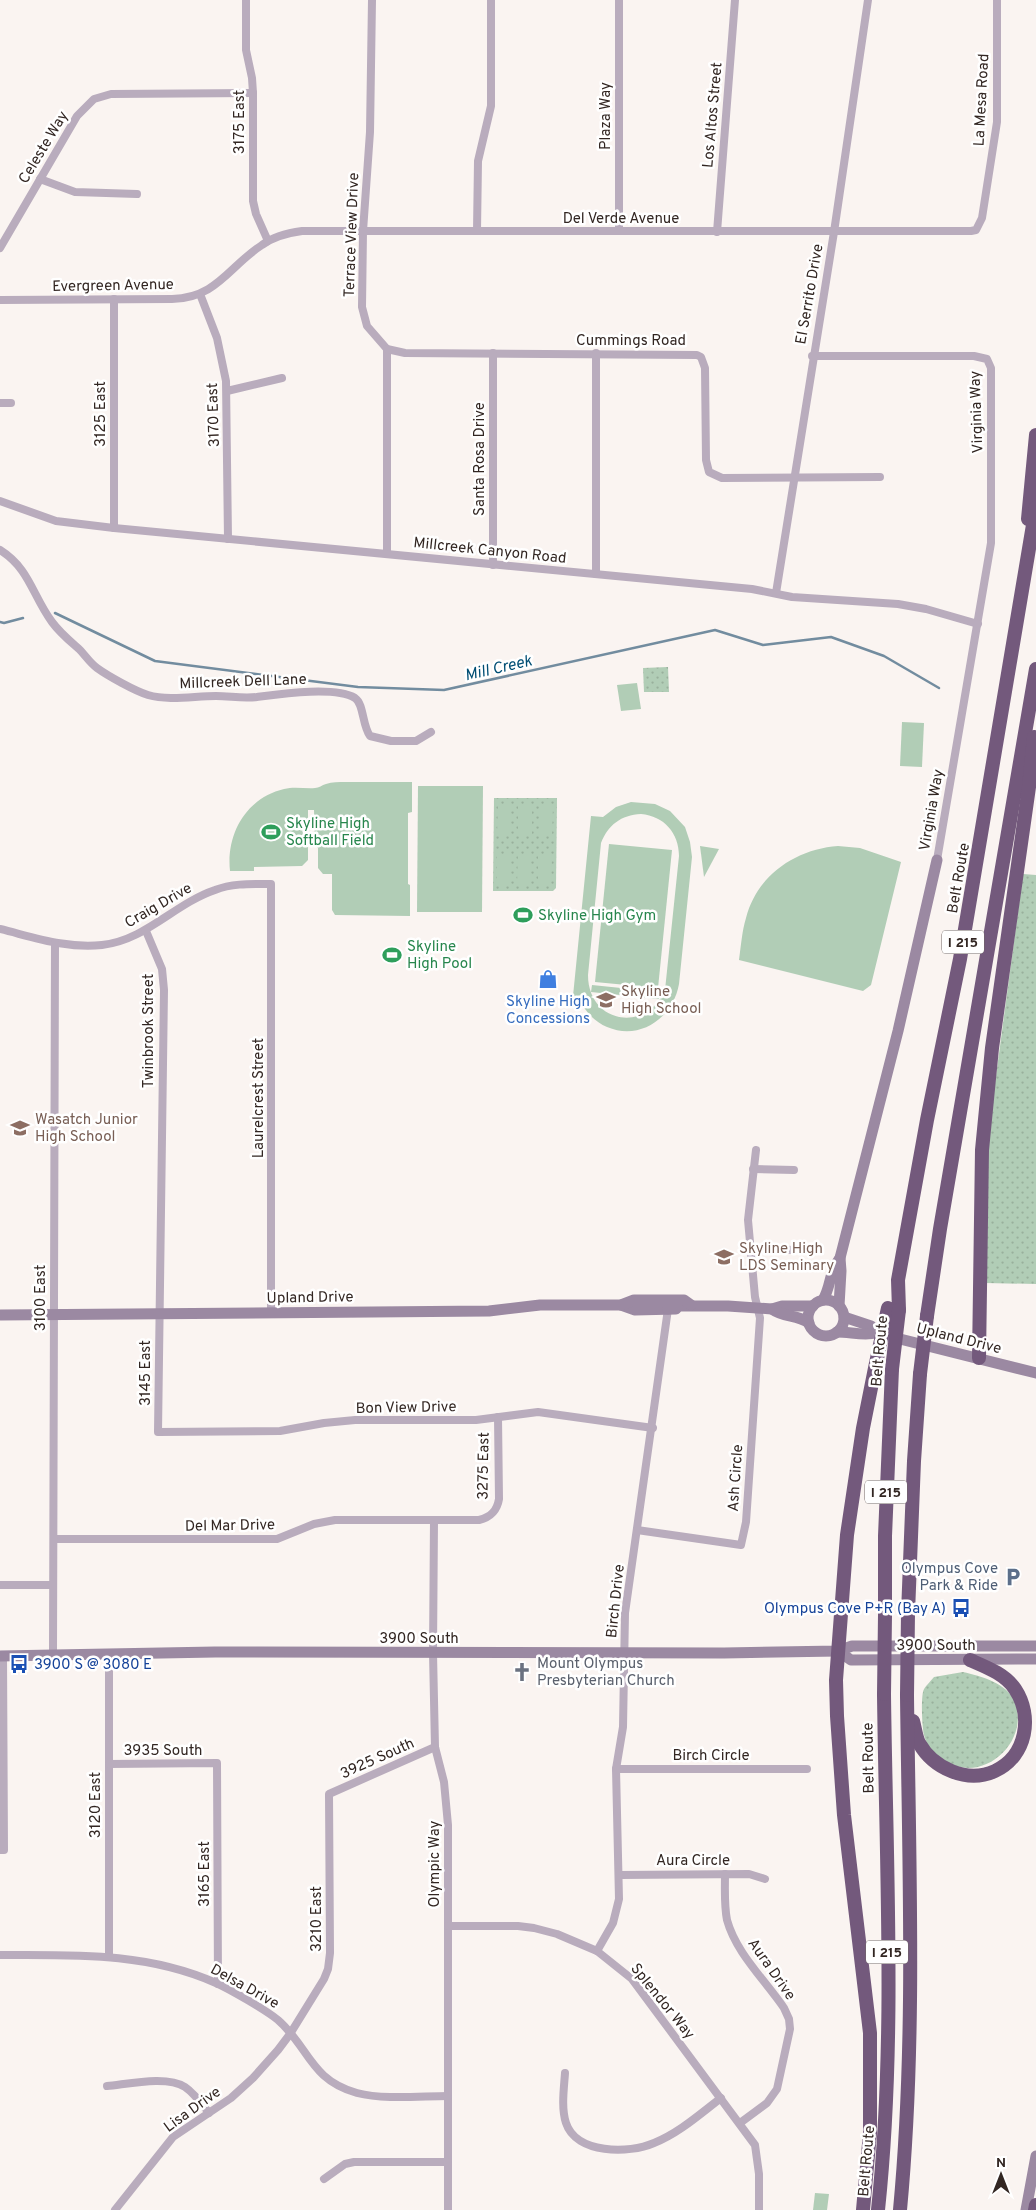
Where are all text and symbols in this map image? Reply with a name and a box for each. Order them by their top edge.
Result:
street label: La Mesa Road [971,53,994,147]
street label: Los Altos Street [699,61,728,169]
street label: Plaza Way [597,82,616,150]
street label: 3175 East [231,90,250,154]
street label: Celeste Way [15,108,73,188]
street label: Terrace View Drive [341,172,364,298]
street label: Del Verde Avenue [563,210,679,229]
street label: El Serrito Drive [792,243,829,346]
street label: Evergreen Avenue [52,276,174,297]
street label: Cummings Road [576,332,686,351]
street label: Virginia Way [967,370,988,454]
street label: 3125 East [92,381,111,447]
street label: 3170 East [204,382,225,447]
street label: Santa Rosa Drive [471,402,490,516]
street label: Millcreek Canyon Road [412,534,567,569]
water label: Mill Creek [463,651,535,686]
street label: Millcreek Dell Lane [179,671,307,694]
street label: Virginia Way [916,768,949,853]
place label: Skyline High Softball Field [286,815,374,851]
sports icon: Skyline High Softball Field [260,821,282,843]
street label: Belt Route [944,842,975,915]
street label: Craig Drive [122,879,196,933]
sports icon: Skyline High Gym [512,904,534,926]
place label: Skyline High Gym [538,907,656,926]
road number: I 215 [942,930,984,954]
place label: Skyline High Pool [407,938,472,974]
sports icon: Skyline High Pool [381,944,403,966]
shop icon: Skyline High Concessions [537,968,559,990]
street label: Twinbrook Street [140,974,159,1088]
place label: Skyline High School [621,983,702,1019]
school or university icon: Skyline High School [595,989,617,1011]
place label: Skyline High Concessions [506,993,590,1029]
street label: Laurelcrest Street [250,1038,269,1158]
place label: Wasatch Junior High School [35,1111,138,1147]
school or university icon: Wasatch Junior High School [9,1117,31,1139]
place label: Skyline High LDS Seminary [739,1240,834,1276]
school or university icon: Skyline High LDS Seminary [713,1246,735,1268]
street label: 3100 East [32,1265,51,1331]
street label: Upland Drive [266,1288,354,1309]
street label: Belt Route [868,1315,893,1387]
street label: Upland Drive [914,1320,1003,1359]
street label: 3145 East [137,1340,156,1406]
street label: Bon View Drive [355,1398,457,1419]
street label: 3275 East [474,1432,495,1500]
street label: Ash Circle [725,1444,748,1512]
road number: I 215 [865,1480,907,1504]
street label: Del Mar Drive [185,1516,275,1537]
place label: Olympus Cove Park & Ride [901,1560,998,1596]
street label: Birch Drive [603,1563,630,1639]
parking icon: Olympus Cove Park & Ride [1002,1566,1024,1588]
bus stop icon: Olympus Cove P+R (Bay A) [950,1597,972,1619]
place label: Olympus Cove P+R (Bay A) [764,1600,946,1619]
street label: 3900 South [379,1630,459,1649]
street label: 3900 South [896,1637,976,1656]
bus stop icon: 3900 S @ 3080 E [8,1653,30,1675]
place label: Mount Olympus Presbyterian Church [537,1655,675,1691]
place label: 3900 S @ 3080 E [34,1656,152,1675]
church icon: Mount Olympus Presbyterian Church [511,1661,533,1683]
street label: Belt Route [859,1722,880,1794]
street label: 3925 South [338,1735,418,1784]
street label: 3935 South [124,1742,202,1761]
street label: Birch Circle [672,1747,750,1766]
street label: 3120 East [87,1772,106,1838]
street label: Olympic Way [426,1820,445,1907]
street label: 3165 East [196,1841,215,1907]
street label: Aura Circle [656,1852,730,1871]
street label: 3210 East [308,1886,327,1952]
street label: Aura Drive [743,1935,799,2004]
road number: I 215 [866,1940,908,1964]
street label: Splendor Way [625,1960,698,2044]
street label: Delsa Drive [206,1961,282,2014]
street label: Lisa Drive [161,2083,225,2137]
street label: Belt Route [855,2125,880,2197]
north arrow [976,2150,1026,2200]
text: N [996,2155,1006,2172]

